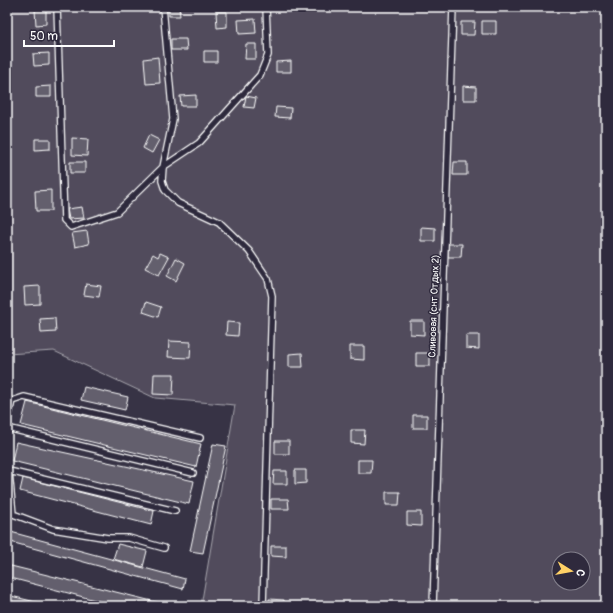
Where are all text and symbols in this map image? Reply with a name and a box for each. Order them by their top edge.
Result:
scale bar [24,22,114,48]
text: 50 m [30,29,58,44]
street label: Сливовая (снт Отдых 2) [426,254,442,358]
north arrow [551,551,591,591]
text: С [573,568,587,578]

